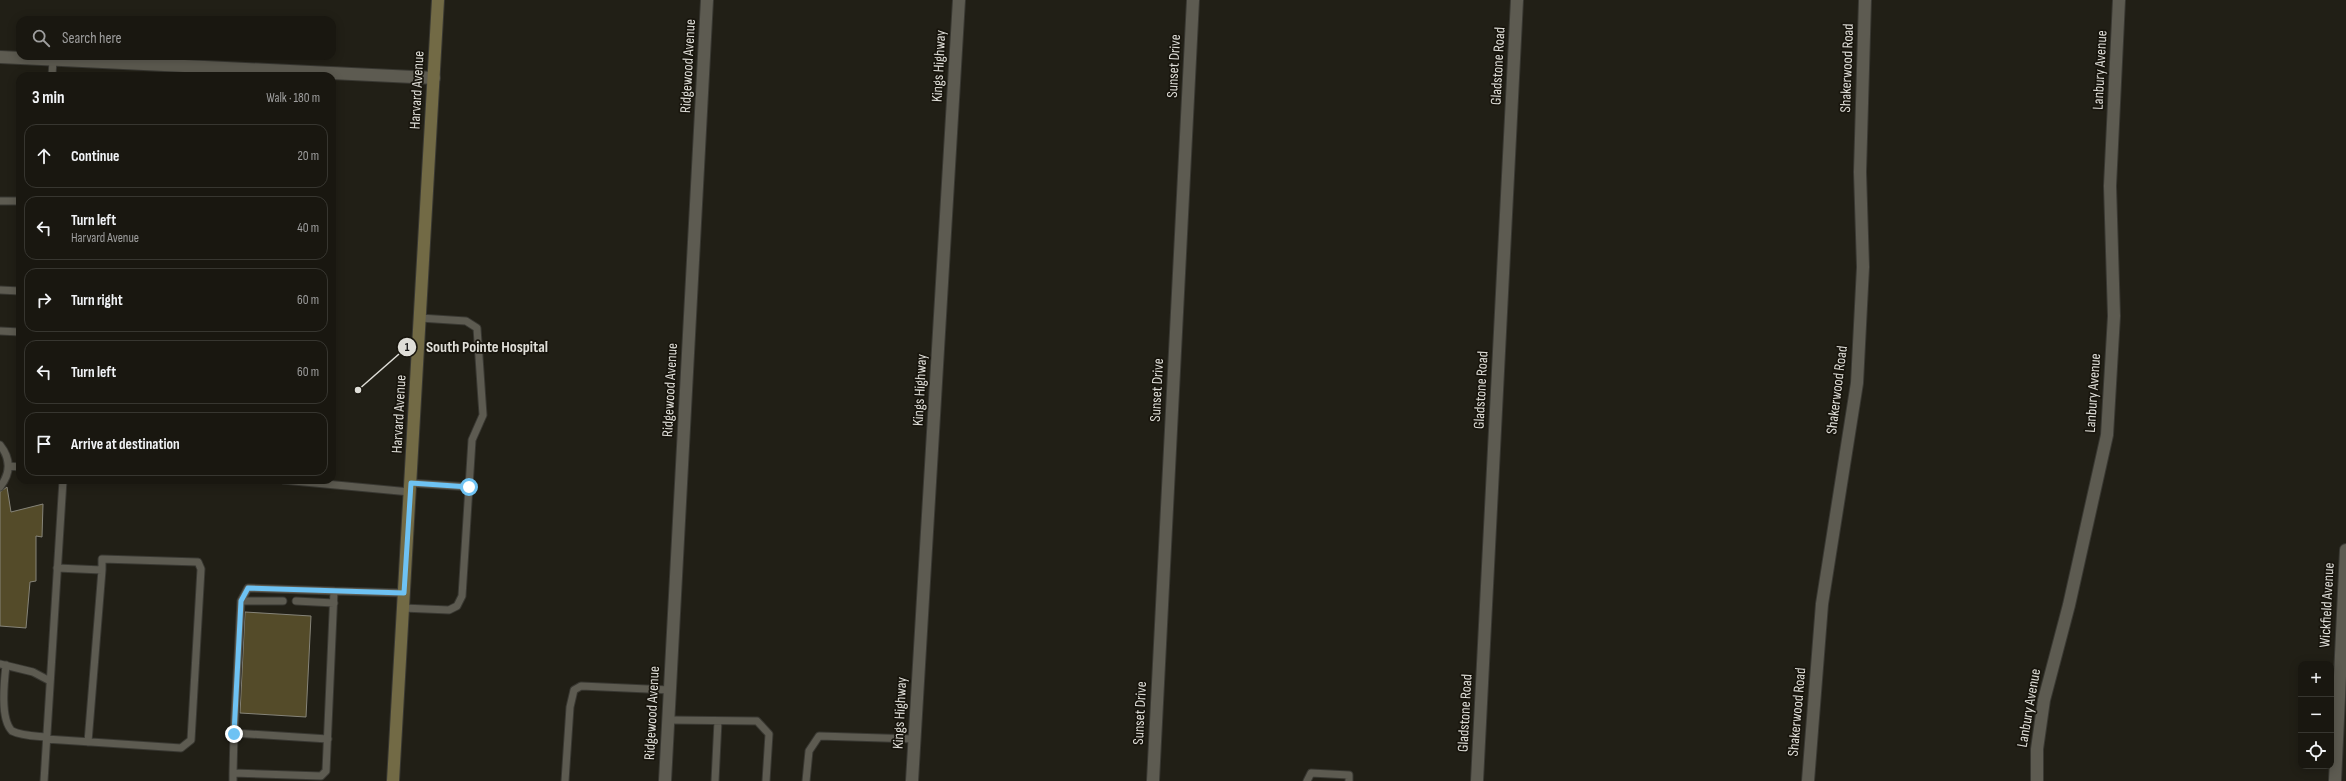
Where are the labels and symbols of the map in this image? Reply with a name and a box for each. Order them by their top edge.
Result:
street label: Ridgewood Avenue [676,19,700,113]
street label: Shakerwood Road [1836,23,1858,113]
street label: Gladstone Road [1486,26,1510,106]
street label: Kings Highway [928,29,950,103]
street label: Lanbury Avenue [2088,30,2112,110]
street label: Sunset Drive [1163,34,1185,98]
street label: Harvard Avenue [405,50,429,130]
callout: South Pointe Hospital [397,333,556,361]
text: South Pointe Hospital [426,338,548,357]
text: 1 [405,340,410,355]
street label: Ridgewood Avenue [658,343,682,437]
street label: Shakerwood Road [1822,345,1852,435]
street label: Gladstone Road [1469,350,1493,430]
street label: Kings Highway [909,353,931,427]
street label: Lanbury Avenue [2081,353,2105,433]
street label: Sunset Drive [1146,358,1168,422]
street label: Harvard Avenue [387,374,411,454]
route start [460,478,478,496]
street label: Wickfield Avenue [2315,562,2339,648]
street label: Ridgewood Avenue [640,666,664,760]
street label: Shakerwood Road [1784,667,1810,757]
street label: Lanbury Avenue [2013,667,2045,749]
street label: Gladstone Road [1453,673,1477,753]
street label: Kings Highway [889,676,911,750]
street label: Sunset Drive [1129,681,1151,745]
route end [225,725,243,743]

